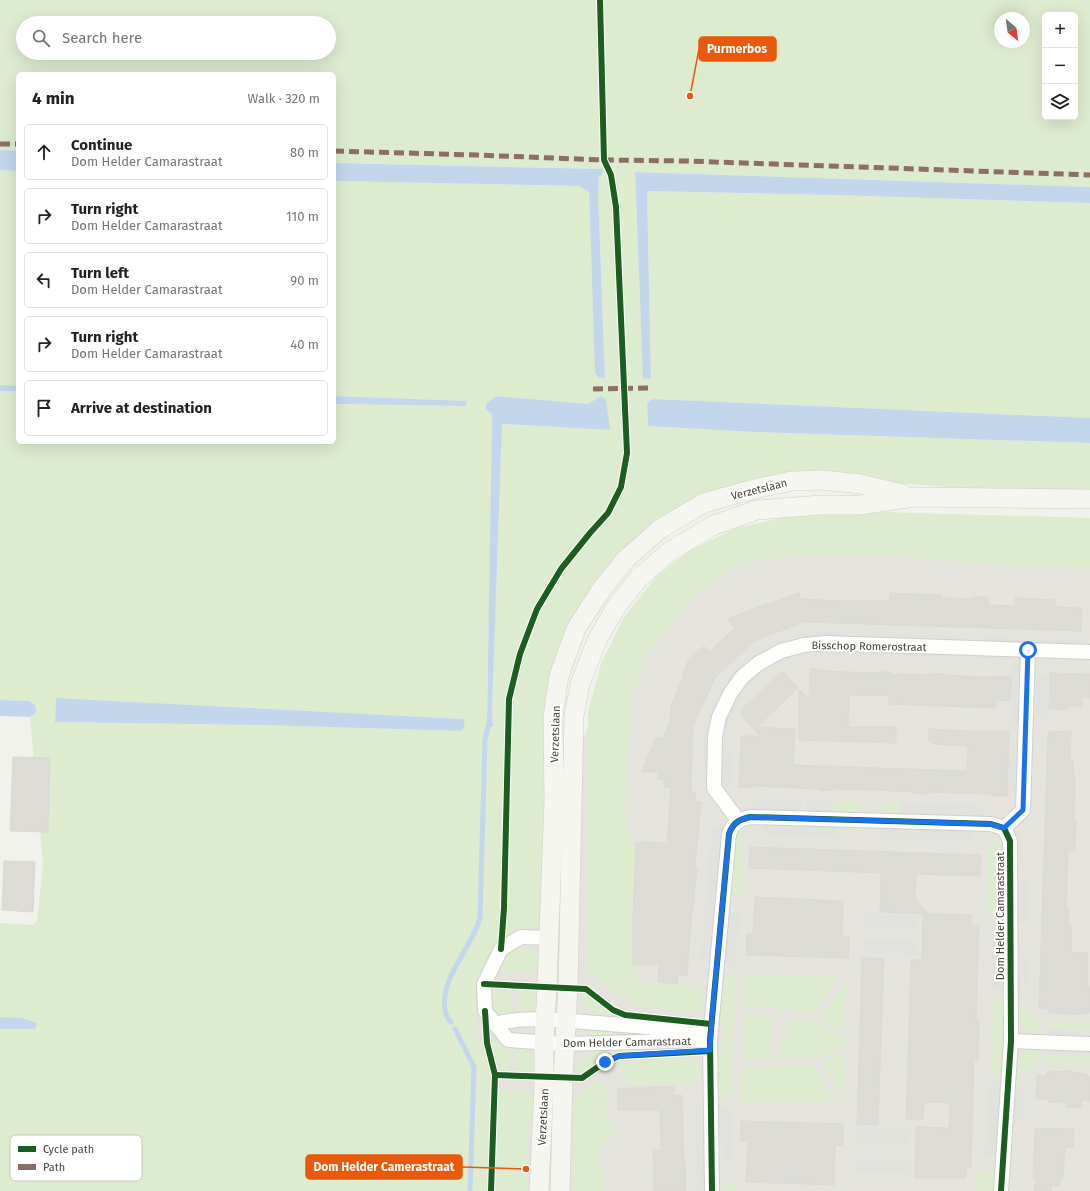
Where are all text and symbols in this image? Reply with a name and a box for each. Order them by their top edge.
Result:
north arrow [994,12,1030,48]
map controls [1042,12,1078,120]
button: + [1042,12,1078,48]
search box [16,16,336,60]
icon: search [30,27,52,49]
text: Search here [62,29,142,47]
callout: Purmerbos [699,37,776,61]
text: Purmerbos [707,42,767,56]
button: − [1042,48,1078,84]
button: layers [1042,84,1078,120]
text: 4 min [32,88,75,109]
text: Walk · 320 m [248,91,320,106]
text: Continue [71,136,132,154]
icon: ahead [33,141,55,163]
text: 80 m [290,145,319,160]
text: Dom Helder Camarastraat [71,154,223,169]
text: Turn right [71,200,138,218]
icon: right [33,205,55,227]
text: 110 m [286,209,319,224]
text: Dom Helder Camarastraat [71,218,223,233]
text: Turn left [71,264,129,282]
icon: left [33,269,55,291]
text: 90 m [290,273,319,288]
text: Dom Helder Camarastraat [71,282,223,297]
text: Turn right [71,328,138,346]
icon: right [33,333,55,355]
text: 40 m [290,337,319,352]
text: Dom Helder Camarastraat [71,346,223,361]
icon: arrive [33,397,55,419]
text: Arrive at destination [71,399,212,417]
street label: Verzetslaan [730,476,789,503]
street label: Bisschop Romerostraat [811,639,927,654]
route start [1019,641,1037,659]
street label: Verzetslaan [548,705,563,763]
street label: Dom Helder Camarastraat [994,852,1007,980]
street label: Dom Helder Camarastraat [563,1035,691,1050]
route end [596,1053,614,1071]
street label: Verzetslaan [536,1088,551,1146]
legend [10,1135,142,1181]
text: Cycle path [43,1143,94,1156]
callout: Dom Helder Camerastraat [306,1155,462,1179]
text: Dom Helder Camerastraat [314,1160,455,1174]
text: Path [43,1161,65,1174]

